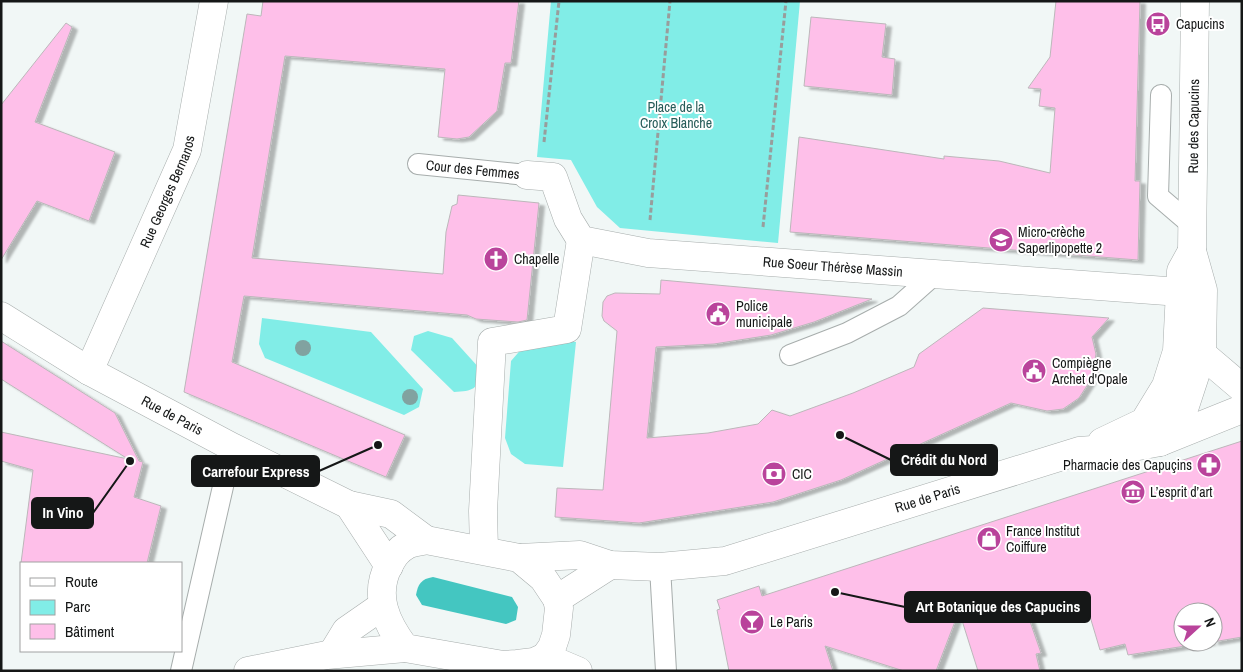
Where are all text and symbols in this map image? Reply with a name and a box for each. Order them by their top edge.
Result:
bus stop icon: Capucins [1145,11,1171,37]
place label: Capucins [1176,15,1225,33]
street label: Rue des Capucins [1184,79,1203,174]
park label: Place de la Croix Blanche [640,98,712,132]
street label: Rue Georges Bernanos [136,134,199,251]
street label: Cour des Femmes [425,156,521,183]
place label: Micro-crèche Saperlipopette 2 [1018,223,1102,257]
school or university icon: Micro-crèche Saperlipopette 2 [988,227,1014,253]
church icon: Chapelle [483,246,509,272]
place label: Chapelle [514,250,559,268]
street label: Rue Soeur Thérèse Massin [762,252,904,281]
place label: Police municipale [736,297,792,331]
public building icon: Police municipale [705,301,731,327]
place label: Compiègne Archet d'Opale [1051,354,1128,388]
public building icon: Compiègne Archet d'Opale [1021,358,1047,384]
street label: Rue de Paris [138,392,206,439]
callout: Crédit du Nord [891,445,997,475]
text: Crédit du Nord [901,449,987,470]
pharmacy icon: Pharmacie des Capuçins [1196,452,1222,478]
callout: Carrefour Express [192,456,319,486]
place label: Pharmacie des Capuçins [1063,456,1192,474]
text: Carrefour Express [202,461,310,482]
bank icon: CIC [761,461,787,487]
place label: CIC [792,465,812,483]
street label: Rue de Paris [893,479,962,517]
museum icon: L’esprit d’art [1120,479,1146,505]
place label: L’esprit d’art [1150,483,1213,501]
callout: In Vino [32,498,93,528]
text: In Vino [43,502,83,523]
place label: France Institut Coiffure [1006,522,1079,556]
shop icon: France Institut Coiffure [976,526,1002,552]
legend [20,562,182,652]
text: Route [65,571,98,592]
callout: Art Botanique des Capucins [905,592,1090,622]
text: Parc [65,596,90,617]
text: Art Botanique des Capucins [916,596,1081,617]
north arrow [1173,602,1223,652]
bar icon: Le Paris [739,609,765,635]
place label: Le Paris [770,613,813,631]
text: N [1200,615,1220,629]
text: Bâtiment [65,621,115,642]

